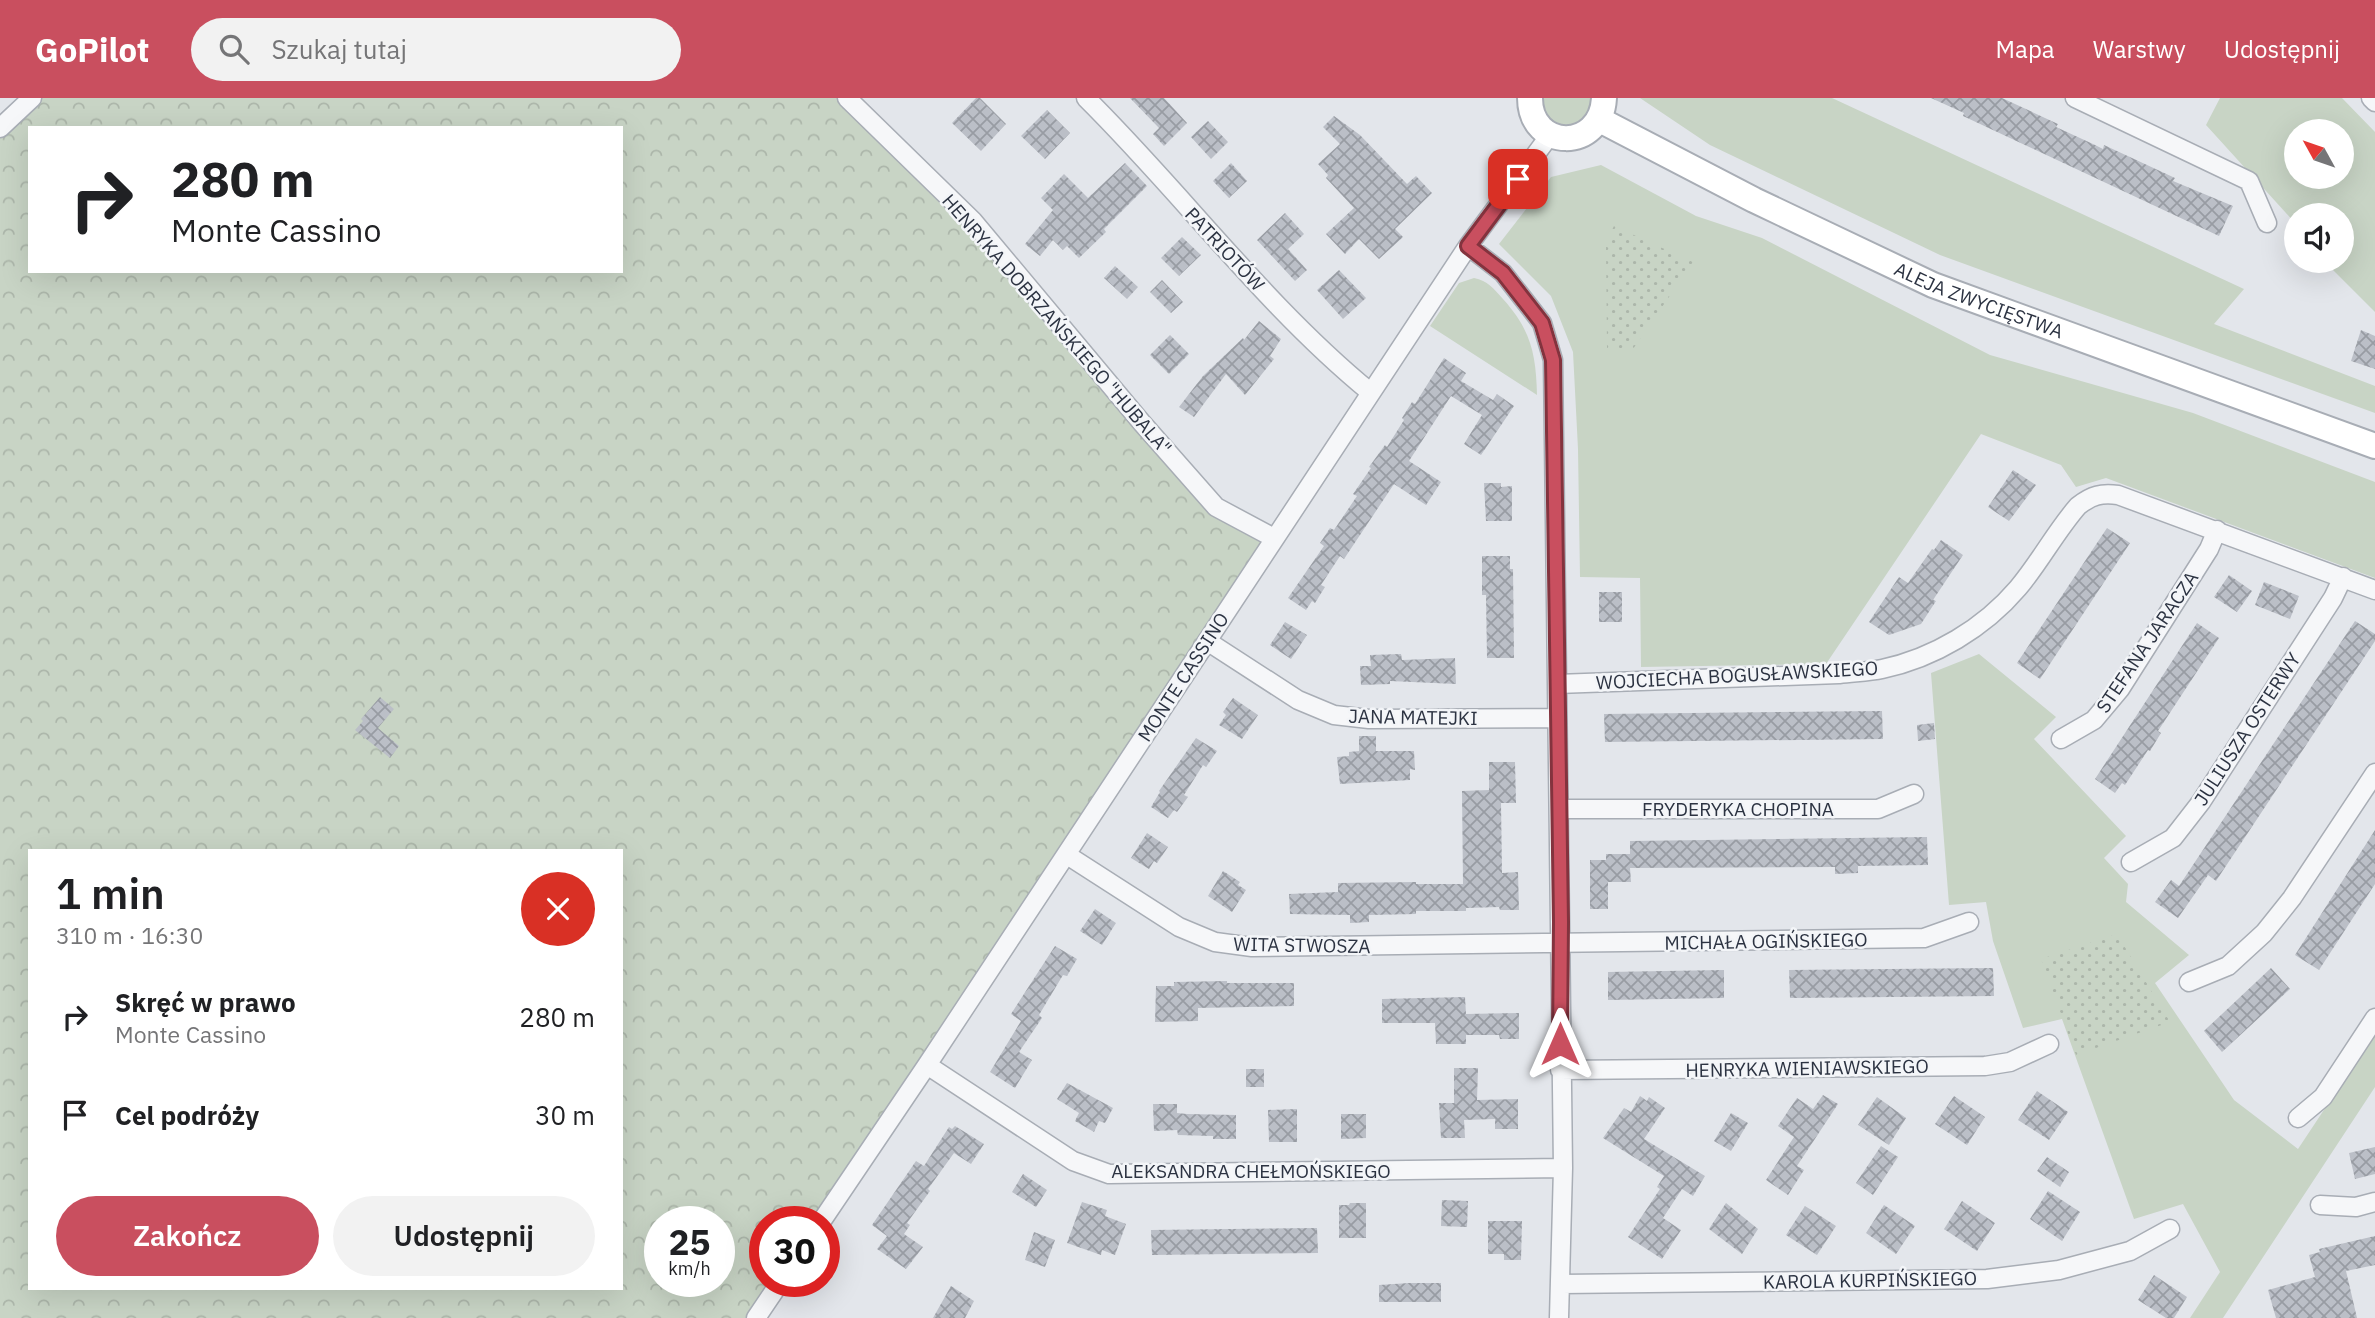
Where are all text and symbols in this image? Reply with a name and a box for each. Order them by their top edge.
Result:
search box [191,18,681,81]
text: GoPilot [35,28,149,71]
icon: search [215,30,253,68]
text: Szukaj tutaj [271,32,407,66]
text: Mapa [1996,33,2055,65]
text: Warstwy [2093,33,2186,65]
text: Udostępnij [2224,33,2340,65]
north arrow [2284,119,2354,189]
map controls [2284,119,2354,273]
text: 280 m [171,147,315,210]
pin [1488,149,1548,209]
icon: right [56,154,147,245]
icon: arrive [1499,160,1537,198]
street label: HENRYKA DOBRZAŃSKIEGO "HUBALA" [937,189,1177,459]
street label: PATRIOTÓW [1180,202,1270,296]
button: sound [2284,203,2354,273]
text: Monte Cassino [171,209,381,251]
street label: ALEJA ZWYCIĘSTWA [1891,256,2067,343]
street label: STEFANA JARACZA [2091,567,2203,717]
street label: MONTE CASSINO [1132,608,1234,746]
street label: JULIUSZA OSTERWY [2189,647,2306,810]
street label: WOJCIECHA BOGUSŁAWSKIEGO [1595,656,1879,694]
street label: JANA MATEJKI [1348,704,1478,730]
street label: FRYDERYKA CHOPINA [1642,797,1834,821]
text: 1 min [56,866,165,921]
button: close [521,872,595,946]
text: 310 m · 16:30 [56,920,203,950]
street label: MICHAŁA OGIŃSKIEGO [1664,927,1868,955]
street label: WITA STWOSZA [1233,932,1371,958]
text: Skręć w prawo [115,985,296,1019]
icon: right [56,998,94,1036]
text: 280 m [519,1000,595,1034]
position arrow [1523,1007,1597,1081]
text: Monte Cassino [115,1019,266,1049]
street label: HENRYKA WIENIAWSKIEGO [1685,1054,1929,1082]
icon: arrive [56,1096,94,1134]
text: Cel podróży [115,1098,259,1132]
text: 30 m [535,1098,595,1132]
street label: ALEKSANDRA CHEŁMOŃSKIEGO [1111,1159,1391,1183]
button: Zakończ [56,1196,319,1276]
button: Udostępnij [333,1196,595,1276]
speed limit sign: 30 [749,1206,840,1297]
text: 25 [668,1219,711,1265]
text: km/h [668,1257,711,1280]
street label: KAROLA KURPIŃSKIEGO [1763,1266,1977,1294]

